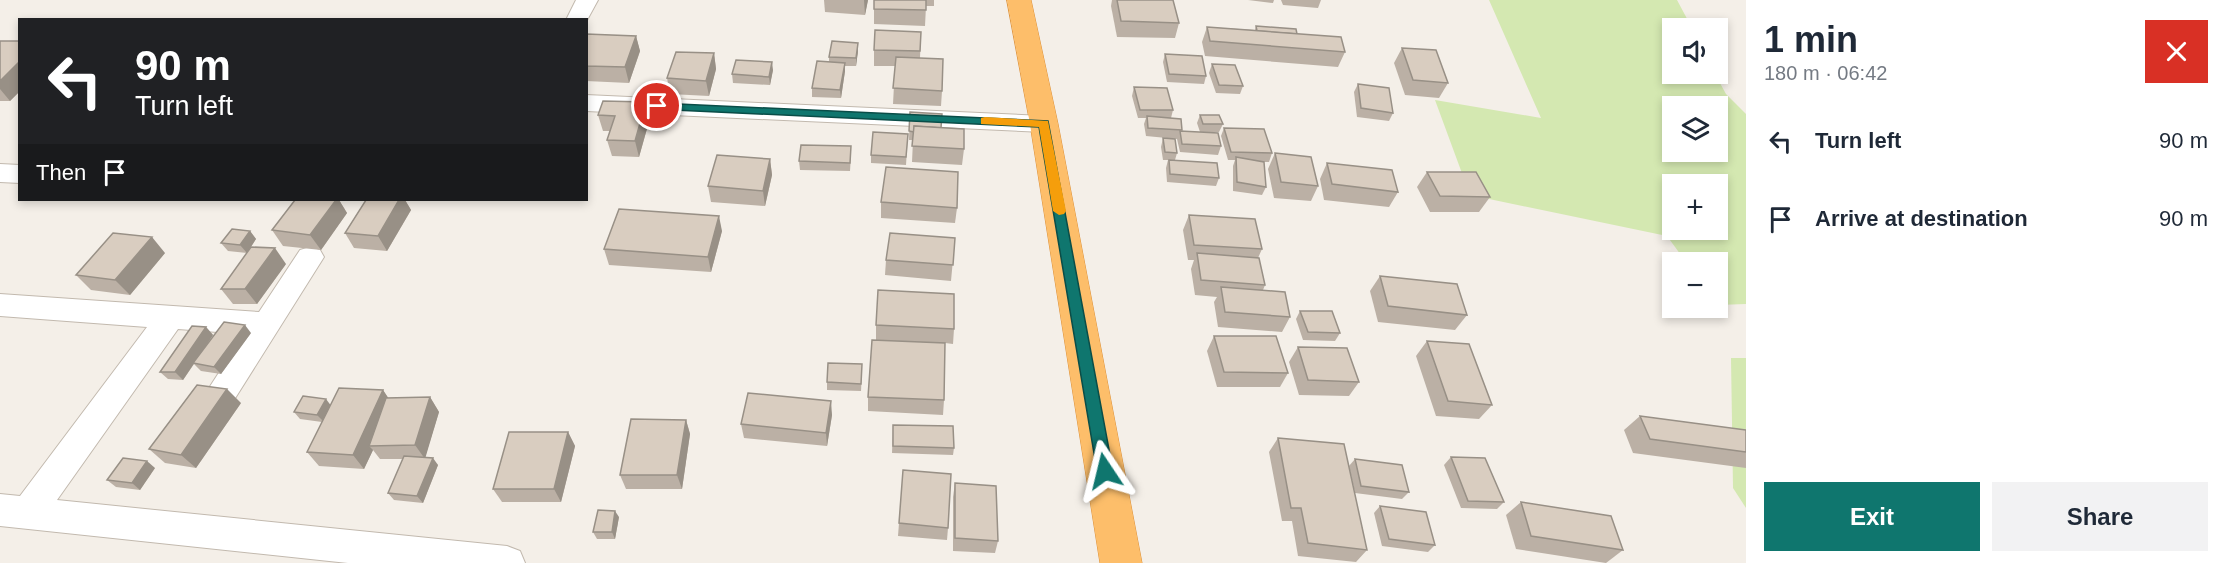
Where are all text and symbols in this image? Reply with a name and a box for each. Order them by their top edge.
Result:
map controls [1662,18,1728,318]
button: sound [1662,18,1728,84]
text: 1 min [1764,19,1858,60]
button: close [2145,20,2208,83]
icon: left [36,42,114,120]
text: 90 m [135,42,231,89]
text: 180 m · 06:42 [1764,62,1887,84]
pin [631,80,682,131]
icon: arrive [640,89,673,122]
text: Turn left [135,91,233,121]
button: layers [1662,96,1728,162]
icon: left [1764,125,1797,158]
text: Turn left [1815,128,1901,153]
text: 90 m [2159,128,2208,153]
icon: arrive [98,156,131,189]
text: Then [36,160,86,185]
button: + [1662,174,1728,240]
icon: arrive [1764,203,1797,236]
text: Arrive at destination [1815,206,2028,231]
text: 90 m [2159,206,2208,231]
button: − [1662,252,1728,318]
position arrow [1073,439,1137,503]
button: Exit [1764,482,1980,551]
button: Share [1992,482,2208,551]

